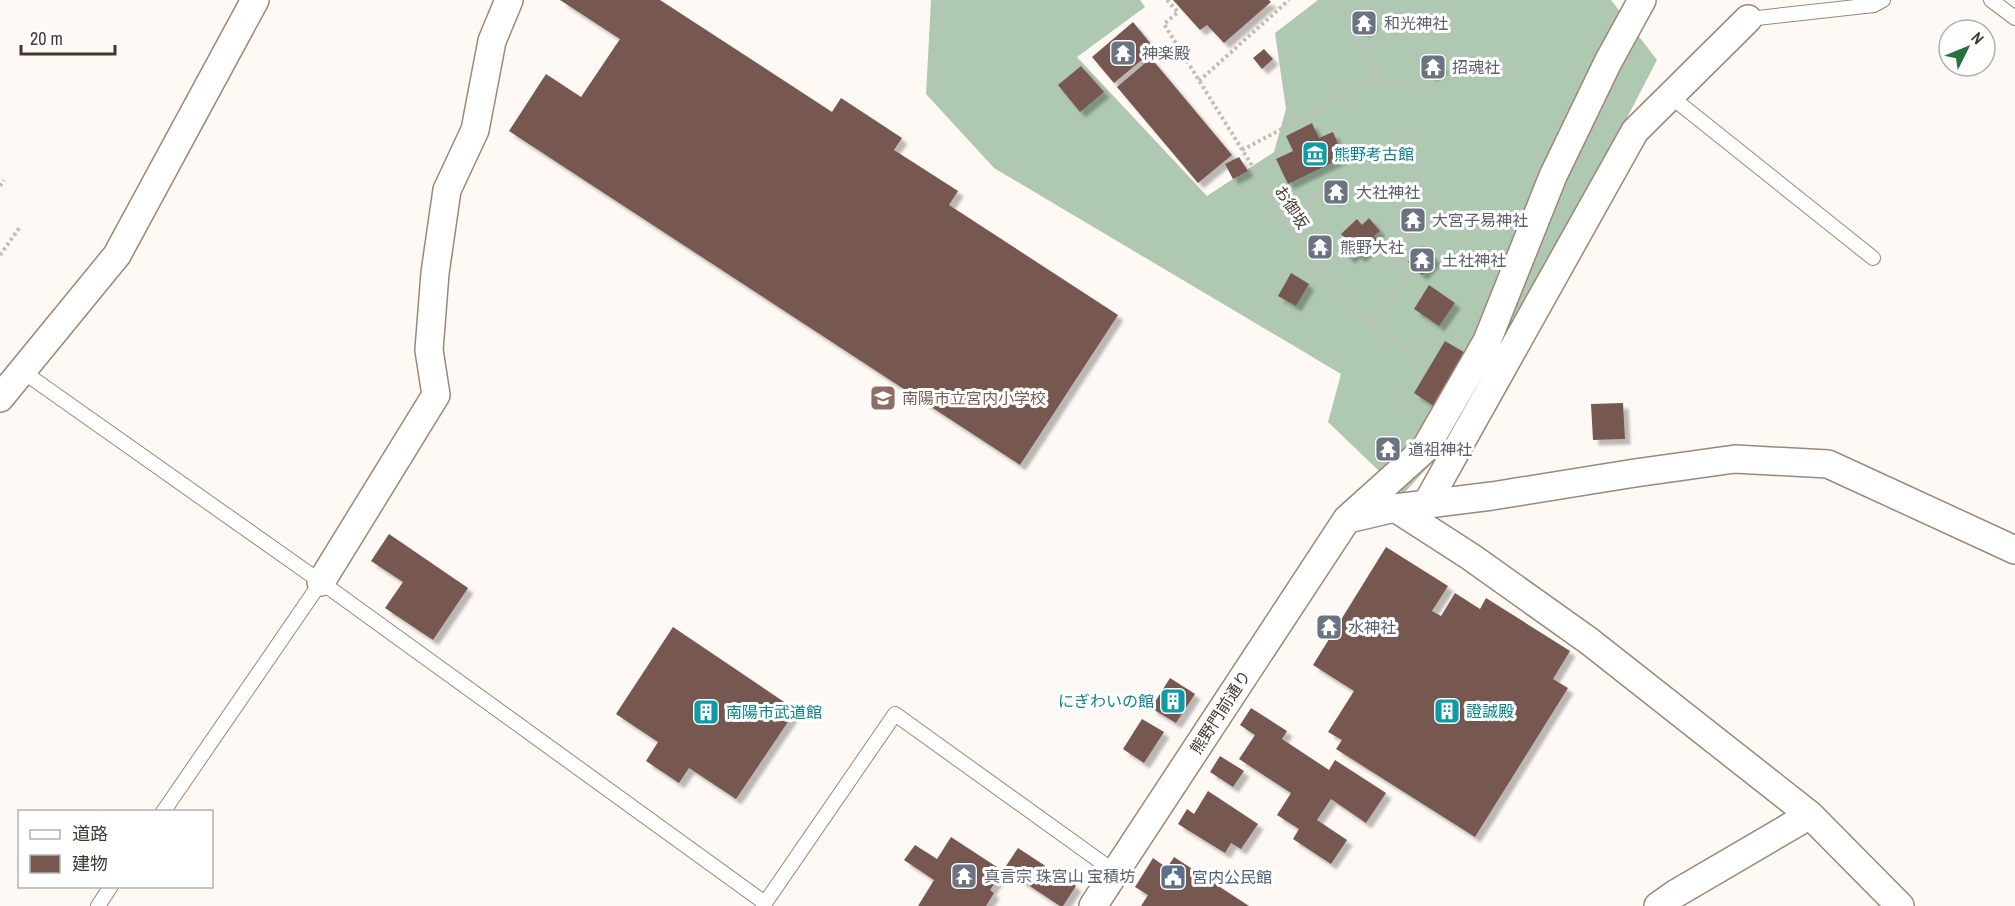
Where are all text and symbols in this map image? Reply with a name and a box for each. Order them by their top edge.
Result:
temple icon: 和光神社 [1349,8,1379,38]
place label: 和光神社 [1384,12,1448,34]
scale bar [21,18,116,56]
north arrow [1937,18,1997,78]
text: 20 m [30,26,63,51]
text: N [1967,27,1989,49]
temple icon: 神楽殿 [1108,38,1138,68]
place label: 神楽殿 [1142,42,1190,64]
temple icon: 招魂社 [1418,52,1448,82]
place label: 招魂社 [1452,56,1500,78]
museum icon: 熊野考古館 [1300,139,1330,169]
place label: 熊野考古館 [1334,143,1414,165]
temple icon: 大社神社 [1321,177,1351,207]
street label: お御坂 [1270,181,1314,233]
place label: 大社神社 [1356,181,1420,203]
temple icon: 大宮子易神社 [1398,205,1428,235]
place label: 大宮子易神社 [1432,209,1528,231]
temple icon: 熊野大社 [1305,232,1335,262]
place label: 熊野大社 [1340,236,1404,258]
temple icon: 土社神社 [1407,245,1437,275]
place label: 土社神社 [1442,249,1506,271]
school or university icon: 南陽市立宮内小学校 [868,383,898,413]
place label: 南陽市立宮内小学校 [902,387,1046,409]
temple icon: 道祖神社 [1373,434,1403,464]
place label: 道祖神社 [1408,438,1472,460]
temple icon: 水神社 [1314,612,1344,642]
place label: 水神社 [1348,616,1396,638]
street label: 熊野門前通り [1185,666,1255,758]
building icon: にぎわいの館 [1158,686,1188,716]
place label: にぎわいの館 [1058,690,1154,712]
building icon: 證誠殿 [1432,696,1462,726]
building icon: 南陽市武道館 [691,697,721,727]
place label: 證誠殿 [1466,700,1514,722]
place label: 南陽市武道館 [726,701,822,723]
legend [18,810,213,888]
text: 道路 [72,821,108,846]
text: 建物 [72,851,108,876]
temple icon: 真言宗 珠宮山 宝積坊 [949,861,979,891]
public building icon: 宮内公民館 [1158,862,1188,892]
place label: 真言宗 珠宮山 宝積坊 [984,865,1135,887]
place label: 宮内公民館 [1192,866,1272,888]

